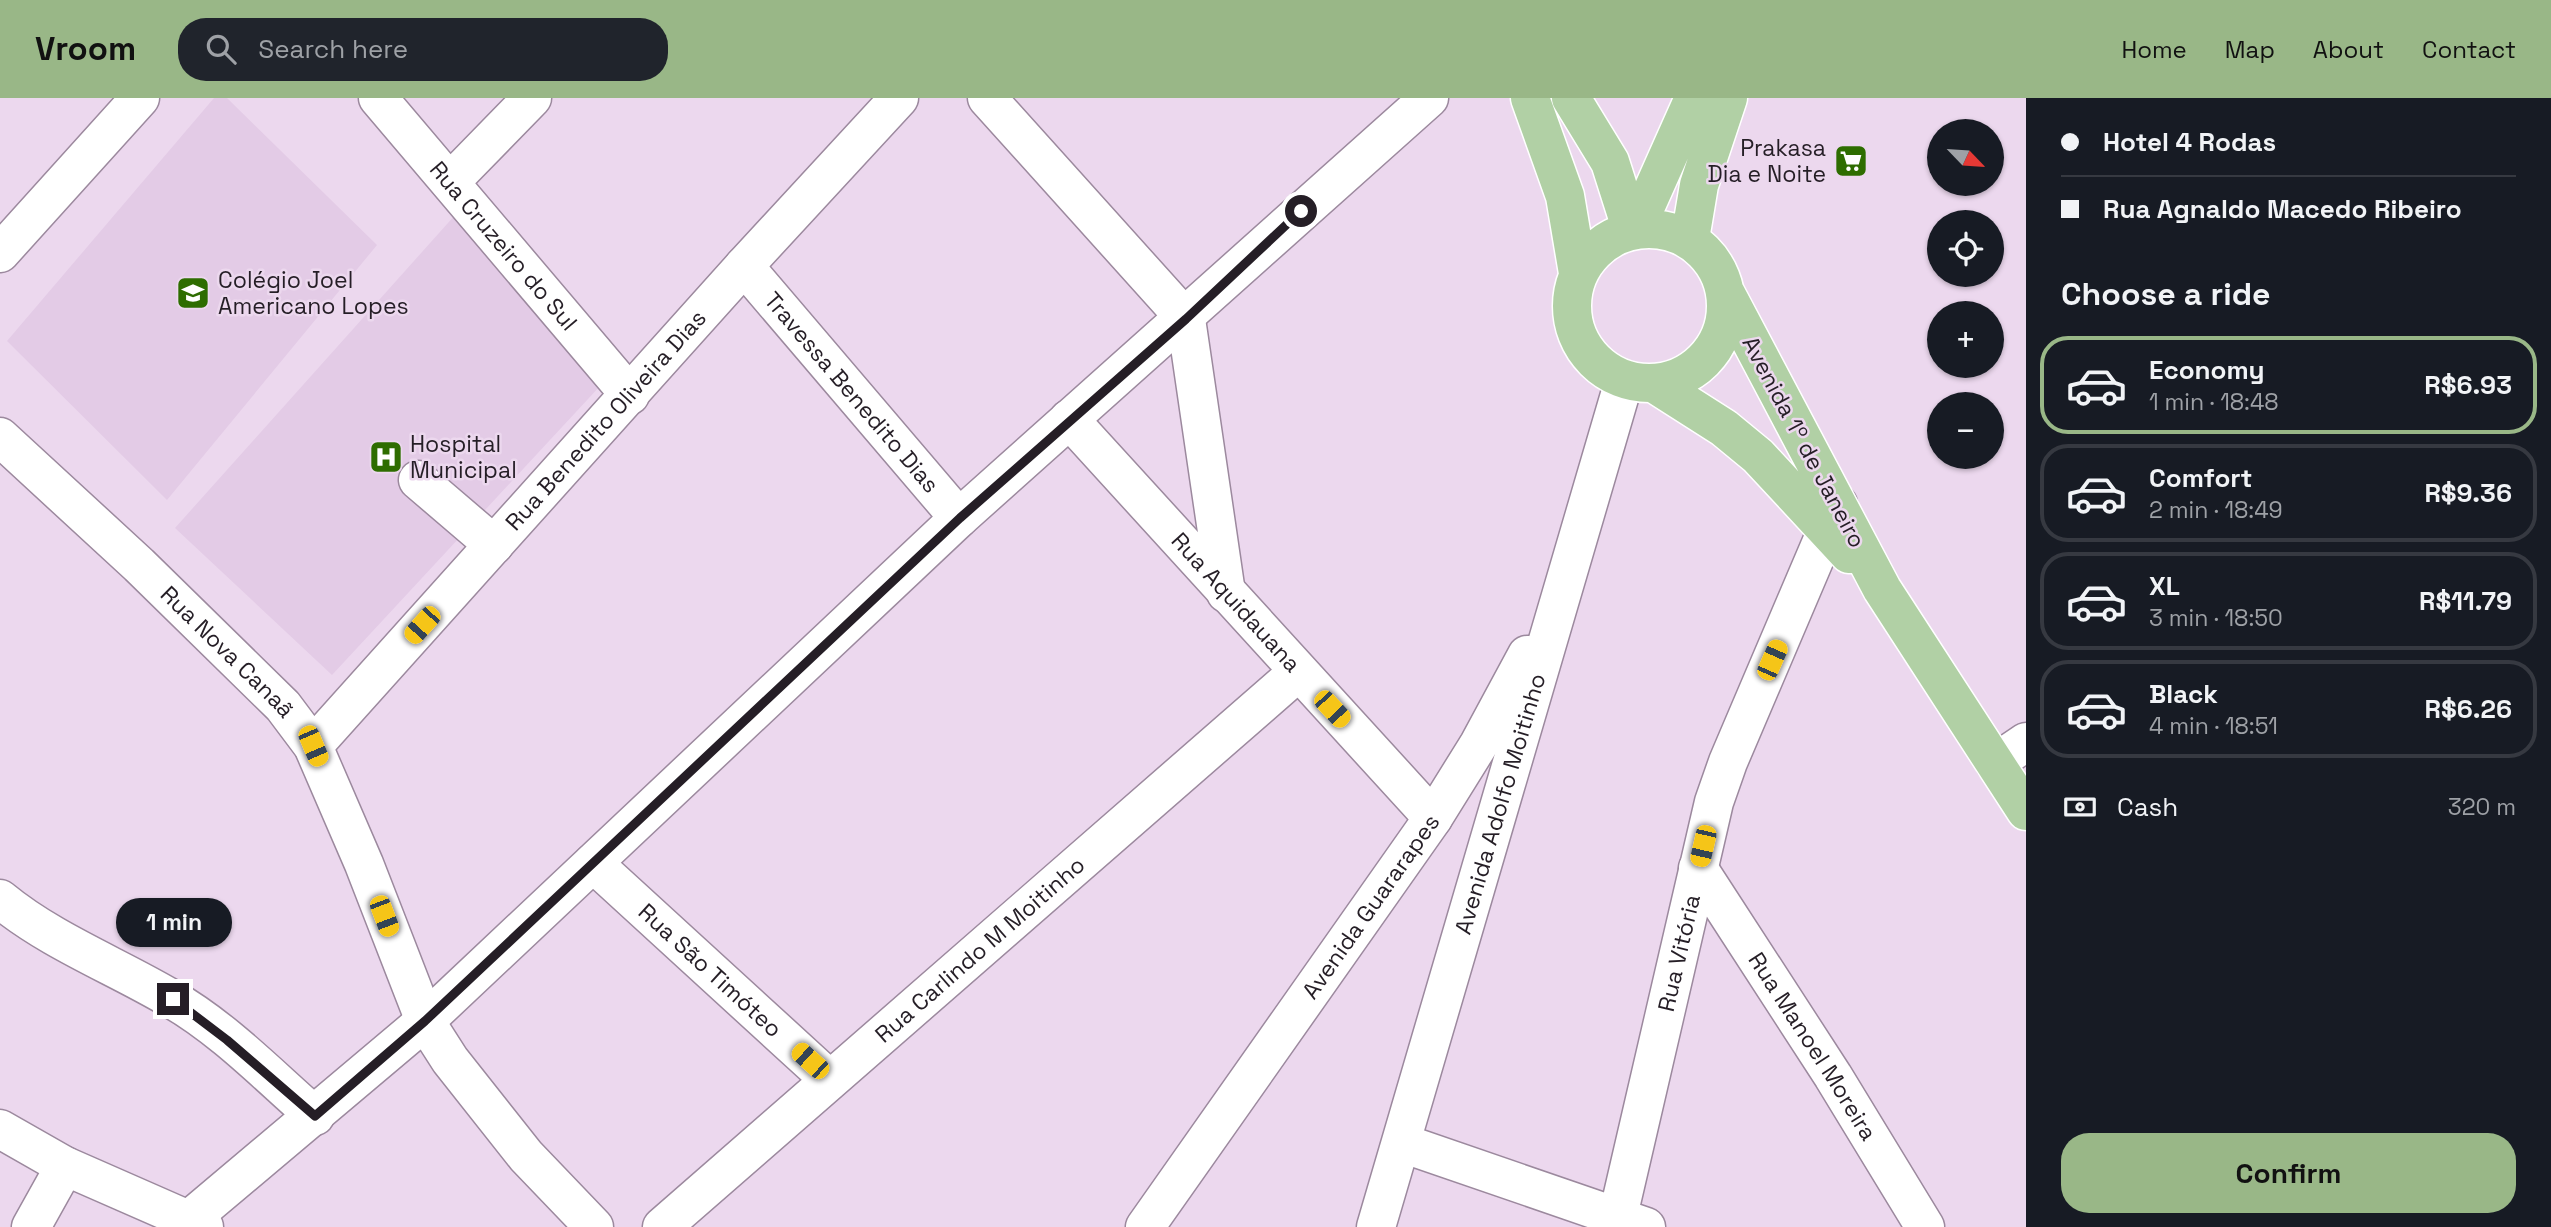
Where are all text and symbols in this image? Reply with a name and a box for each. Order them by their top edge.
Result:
search box [178,18,668,81]
text: Vroom [35,28,136,70]
icon: search [202,30,240,68]
text: Search here [258,32,408,66]
text: Home [2121,34,2187,65]
text: Map [2225,34,2275,65]
text: About [2313,34,2384,65]
text: Contact [2422,34,2516,65]
north arrow [1927,119,2004,196]
map controls [1927,119,2004,469]
text: Hotel 4 Rodas [2103,125,2276,159]
place label: Prakasa Dia e Noite [1708,133,1826,189]
supermarket icon: Prakasa Dia e Noite [1832,142,1870,180]
street label: Rua Cruzeiro do Sul [423,155,584,337]
text: Rua Agnaldo Macedo Ribeiro [2103,192,2462,226]
route start [1285,195,1317,227]
button: locate [1927,210,2004,287]
place label: Colégio Joel Americano Lopes [218,265,409,321]
school or university icon: Colégio Joel Americano Lopes [174,274,212,312]
text: Choose a ride [2061,274,2271,314]
street label: Travessa Benedito Dias [758,286,946,499]
button: + [1927,301,2004,378]
street label: Rua Benedito Oliveira Dias [499,303,713,537]
street label: Avenida 1º de Janeiro [1736,331,1872,553]
text: Economy [2149,353,2265,387]
icon: car [2065,354,2128,417]
text: R$6.93 [2424,368,2512,402]
text: 1 min · 18:48 [2149,387,2279,417]
button: − [1927,392,2004,469]
place label: Hospital Municipal [410,429,517,485]
hospital icon: Hospital Municipal [367,438,405,476]
text: Comfort [2149,461,2252,495]
icon: car [2065,462,2128,525]
text: R$9.36 [2424,476,2512,510]
text: 2 min · 18:49 [2149,495,2283,525]
street label: Rua Aquidauana [1165,526,1308,678]
text: XL [2149,569,2180,603]
icon: car [2065,570,2128,633]
street label: Rua Nova Canaã [154,579,301,724]
text: R$11.79 [2419,584,2512,618]
car [401,602,444,648]
text: 3 min · 18:50 [2149,603,2283,633]
car [1754,637,1791,683]
street label: Avenida Adolfo Moitinho [1448,670,1552,938]
text: Black [2149,677,2218,711]
icon: car [2065,678,2128,741]
car [1310,686,1355,732]
text: R$6.26 [2425,692,2512,726]
text: 4 min · 18:51 [2149,711,2278,741]
car [296,723,331,769]
icon: cash [2061,788,2099,826]
text: Cash [2117,790,2178,824]
text: 320 m [2448,792,2516,822]
street label: Avenida Guararapes [1295,808,1446,1005]
car [1689,823,1718,869]
street label: Rua Carlindo M Moitinho [869,850,1091,1049]
street label: Rua Vitória [1651,891,1707,1014]
car [367,893,402,939]
street label: Rua São Timóteo [632,897,789,1044]
callout: 1 min [115,898,231,946]
text: 1 min [146,907,202,937]
street label: Rua Manoel Moreira [1742,946,1884,1146]
route end [157,983,189,1015]
car [788,1039,833,1083]
button: Confirm [2061,1133,2516,1213]

